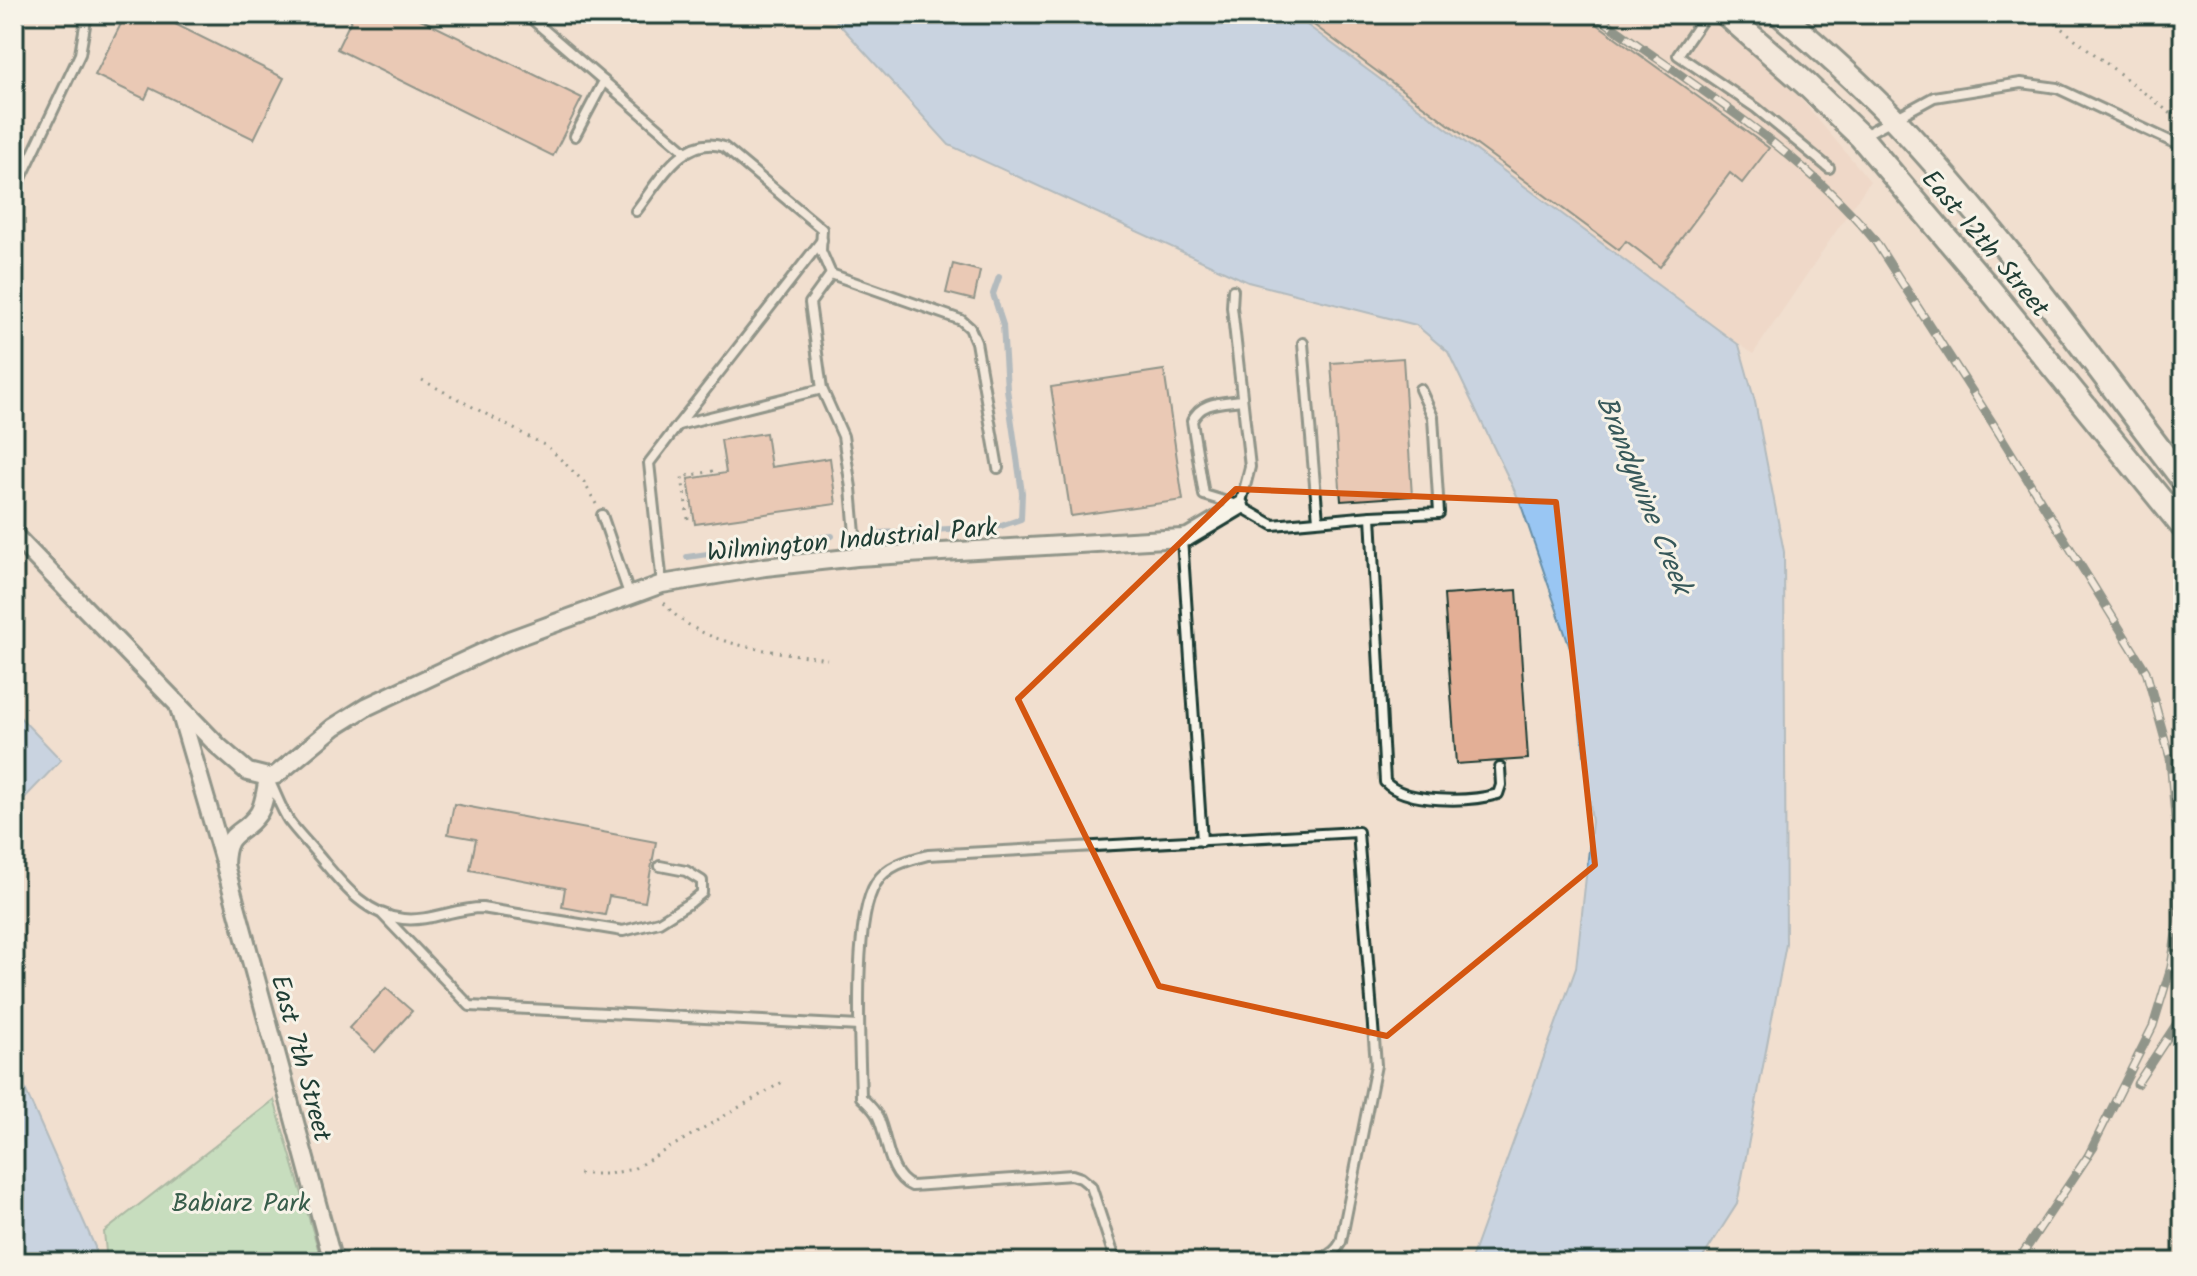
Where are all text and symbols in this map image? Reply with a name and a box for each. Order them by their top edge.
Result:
street label: East 12th Street [1910,161,2060,328]
water label: Brandywine Creek [1582,389,1704,605]
street label: Wilmington Industrial Park [705,507,1000,575]
street label: East 7th Street [258,970,343,1148]
park label: Babiarz Park [172,1183,311,1225]

